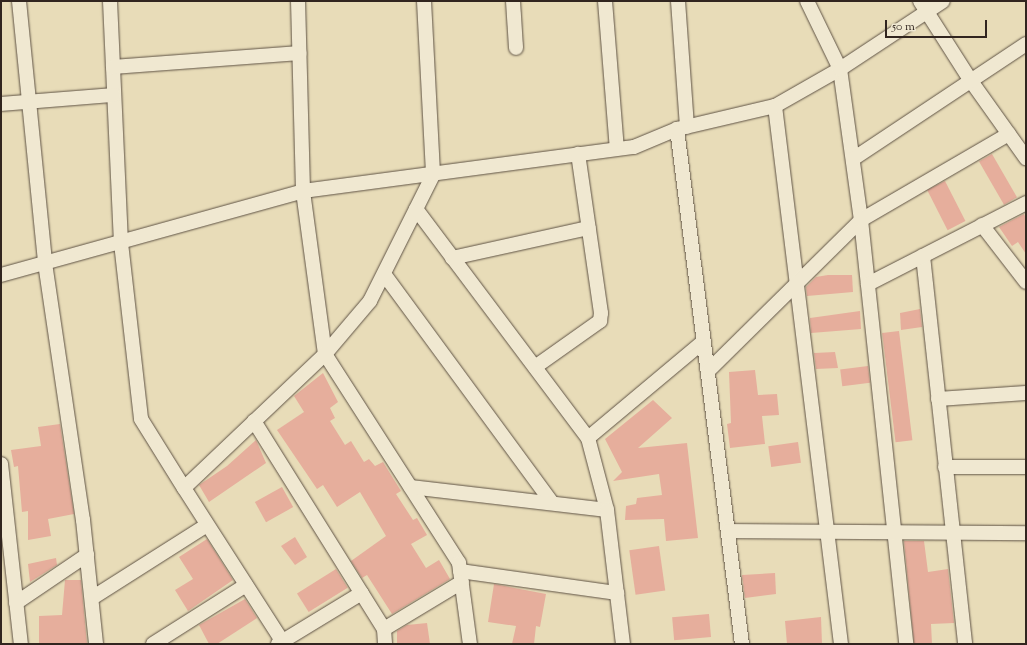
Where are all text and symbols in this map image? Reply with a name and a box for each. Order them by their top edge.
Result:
scale bar [887,12,989,38]
text: 50 m [892,18,915,36]

